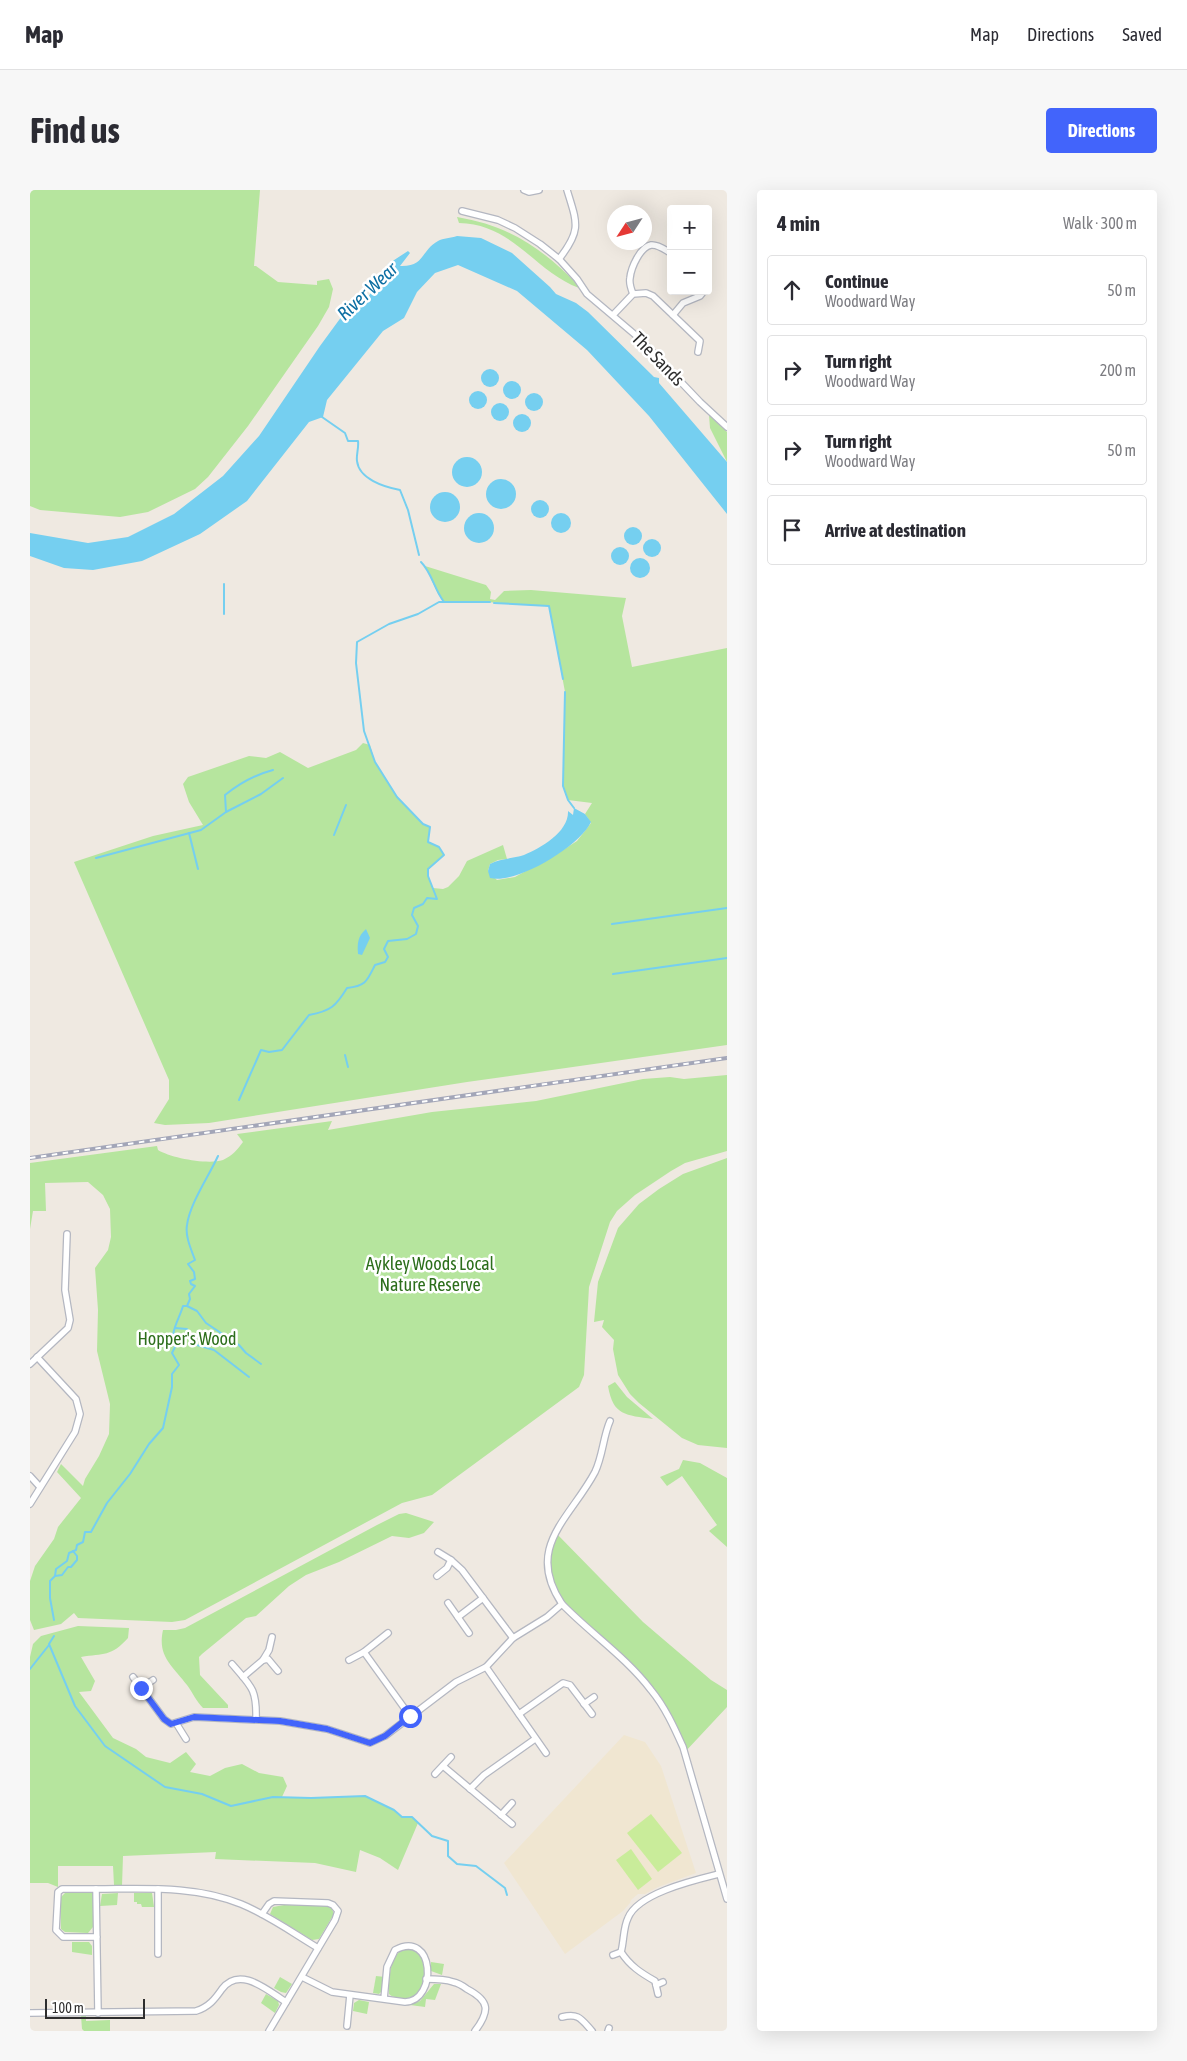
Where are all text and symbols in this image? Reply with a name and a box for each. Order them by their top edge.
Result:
text: Map [25,21,64,48]
text: Map [970,24,999,45]
text: Directions [1027,24,1094,45]
text: Saved [1122,24,1162,45]
button: Directions [1046,108,1157,153]
text: Find us [30,110,120,150]
north arrow [607,205,652,250]
map controls [667,205,712,295]
button: + [667,205,712,250]
text: 4 min [777,211,820,235]
text: Walk · 300 m [1063,214,1137,232]
button: − [667,250,712,295]
water label: River Wear [332,257,403,324]
text: Continue [825,270,889,292]
icon: ahead [778,276,806,304]
text: 50 m [1107,281,1136,299]
text: Woodward Way [825,292,915,310]
street label: The Sands [628,327,689,390]
text: Turn right [825,350,892,372]
icon: right [778,356,806,384]
text: 200 m [1100,361,1136,379]
text: Woodward Way [825,372,915,390]
text: Turn right [825,430,892,452]
icon: right [778,436,806,464]
text: 50 m [1107,441,1136,459]
text: Woodward Way [825,452,915,470]
icon: arrive [778,516,806,544]
text: Arrive at destination [825,519,966,541]
park label: Aykley Woods Local Nature Reserve [366,1253,495,1295]
park label: Hopper's Wood [137,1328,237,1349]
route end [130,1677,153,1700]
route start [399,1705,422,1728]
scale bar [45,1996,145,2019]
text: 100 m [52,2000,84,2016]

